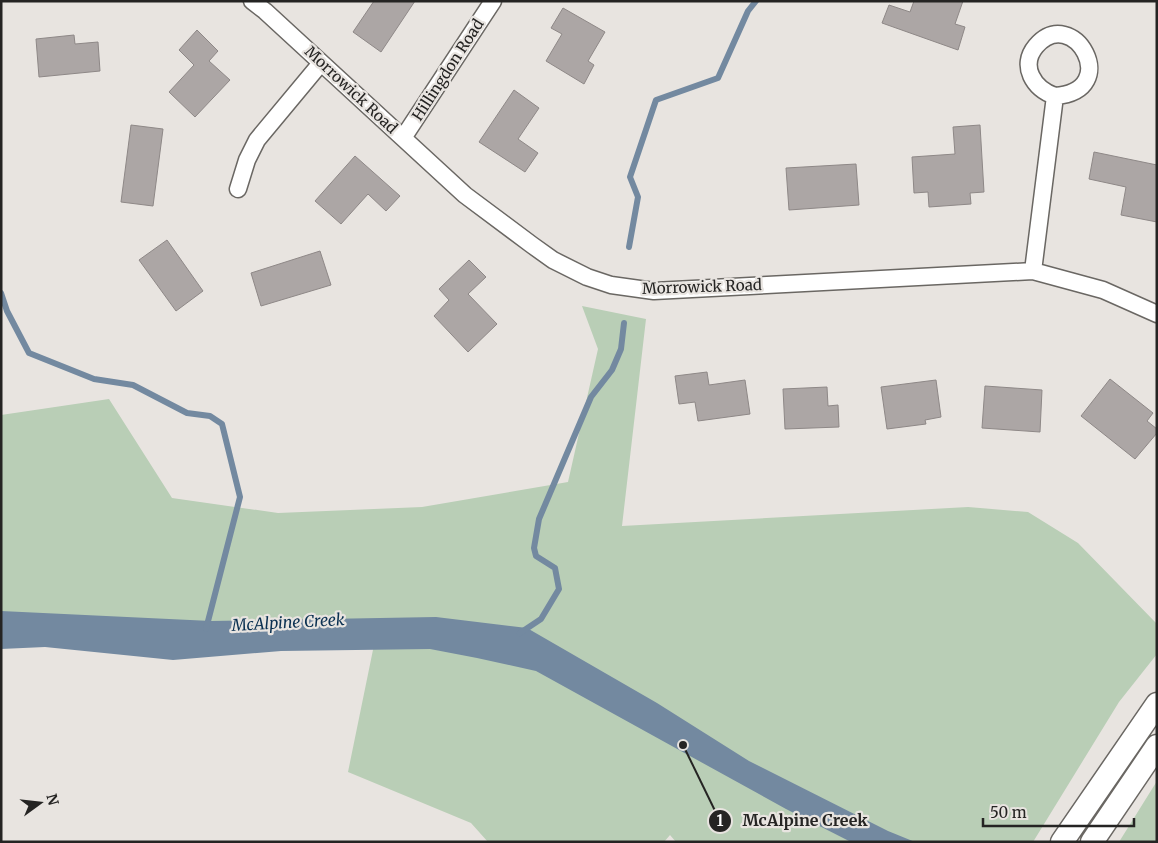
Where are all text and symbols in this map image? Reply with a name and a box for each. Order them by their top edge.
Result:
street label: Hillingdon Road [408,15,488,124]
street label: Morrowick Road [301,42,402,137]
street label: Morrowick Road [642,275,762,298]
water label: McAlpine Creek [230,609,345,635]
north arrow [15,778,65,828]
text: N [42,792,63,807]
scale bar [983,796,1134,828]
text: 50 m [990,803,1027,822]
callout: McAlpine Creek [707,805,878,836]
text: McAlpine Creek [742,810,868,830]
text: 1 [717,811,724,830]

